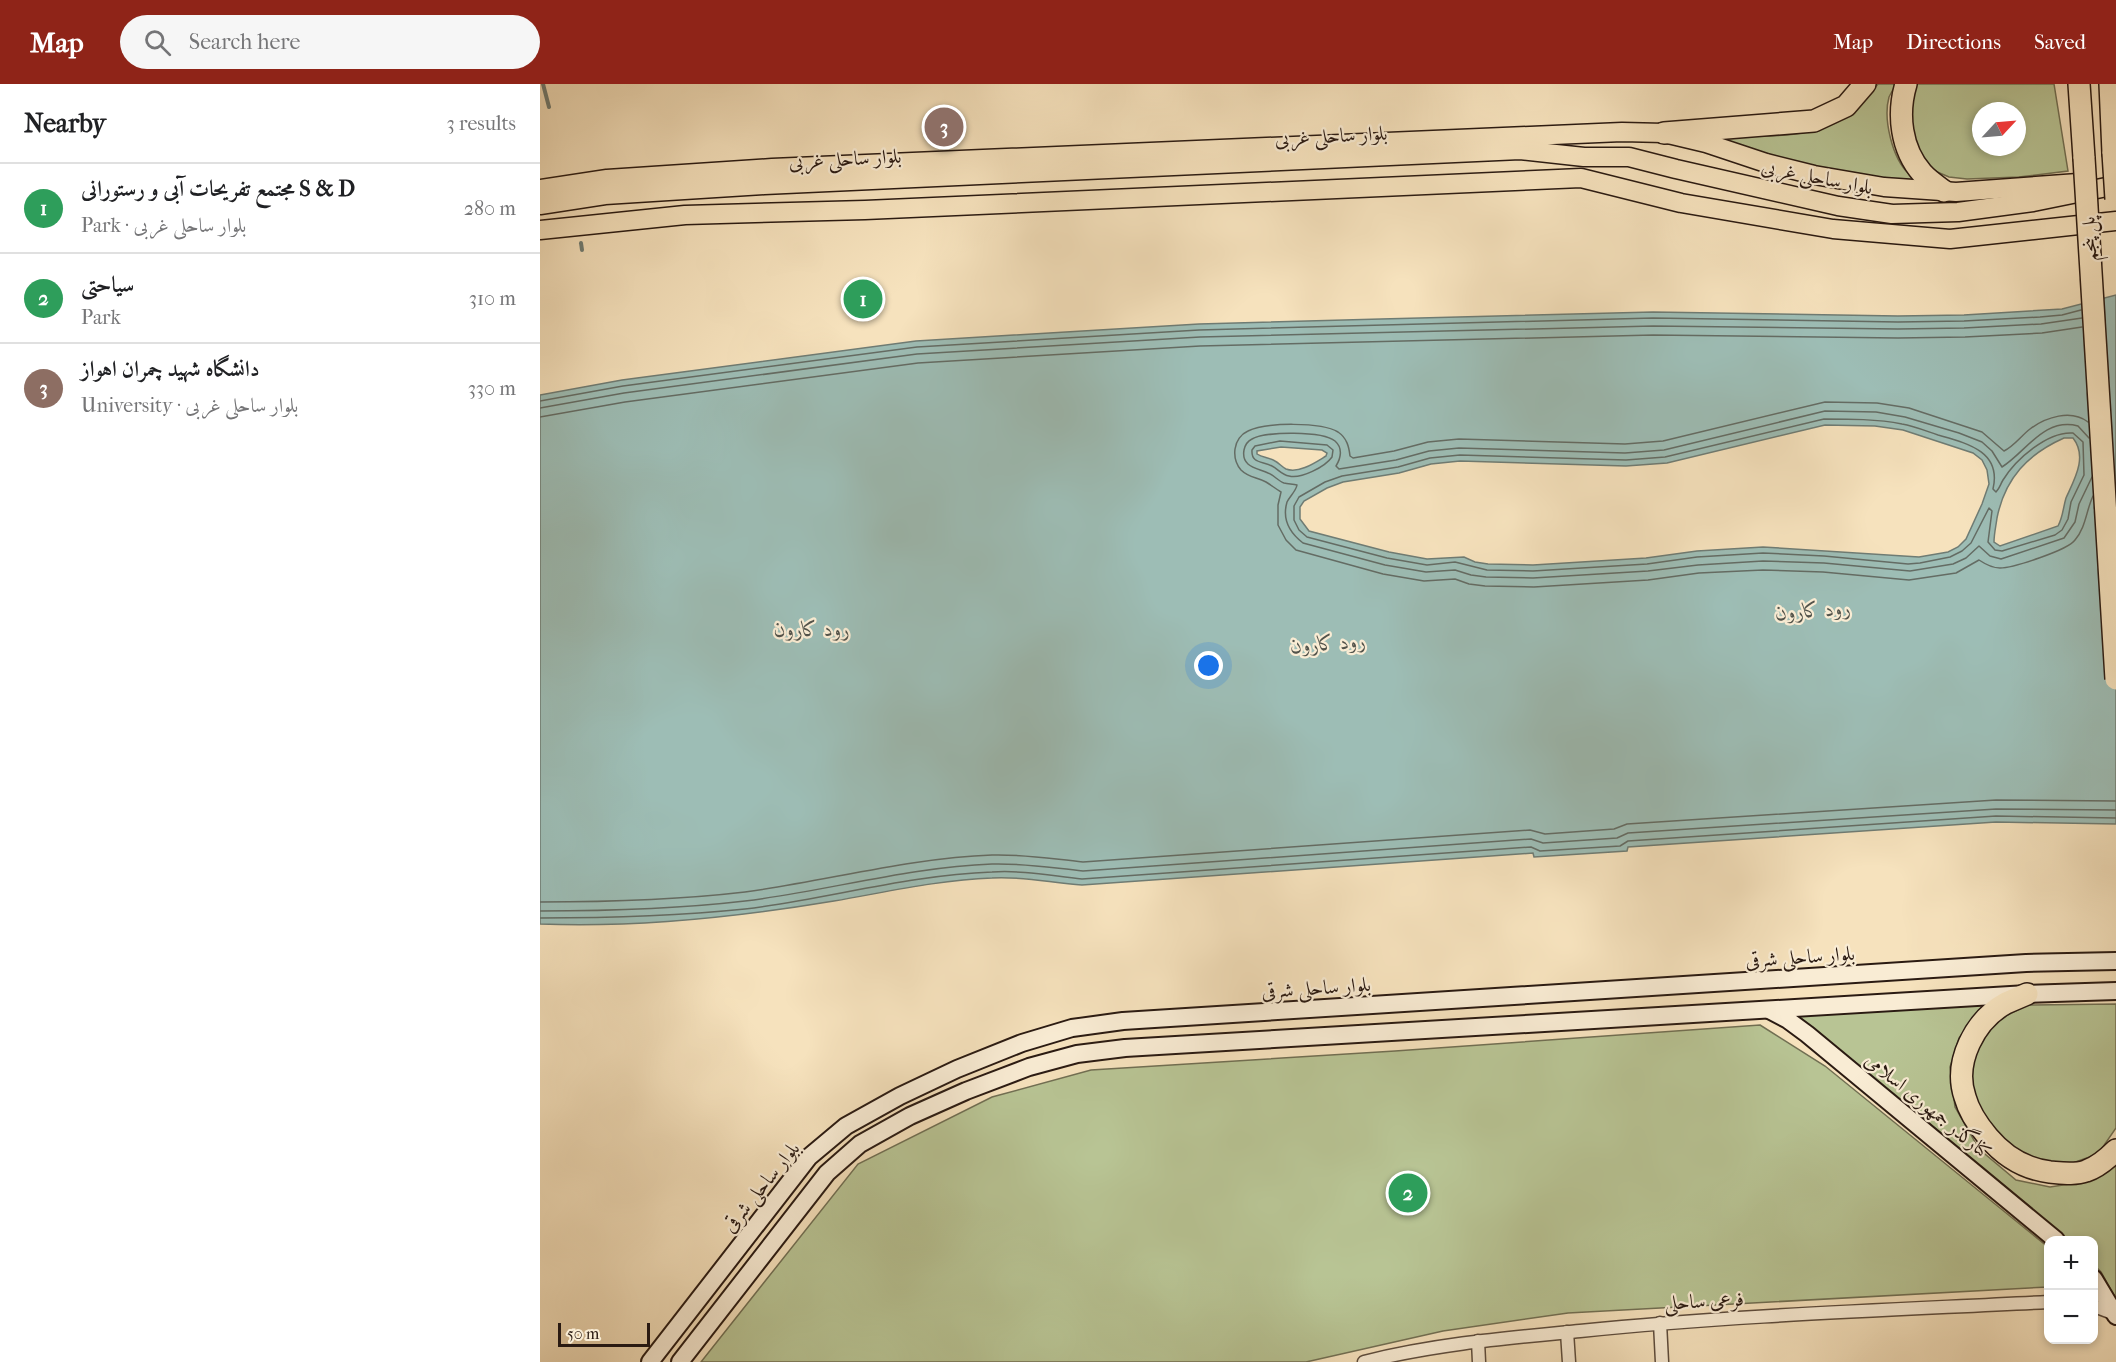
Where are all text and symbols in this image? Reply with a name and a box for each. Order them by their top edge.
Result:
search box [120,15,540,69]
text: Map [30,26,84,59]
icon: search [141,26,174,59]
text: Search here [189,29,300,55]
text: Map [1833,30,1873,54]
text: Directions [1906,30,2001,54]
text: Saved [2034,30,2086,54]
north arrow [1972,102,2026,156]
pin: 3 [924,104,964,150]
text: Nearby [24,108,106,139]
text: 3 results [447,112,516,135]
street label: بلوار ساحلی غربی [1274,122,1388,153]
street label: بلوار ساحلی غربی [788,145,902,176]
street label: بلوار ساحلی غربی [1759,155,1875,202]
text: مجتمع تفریحات آبی و رستورانی S & D [81,176,355,202]
text: 1 [40,197,47,220]
text: 280 m [464,197,516,220]
text: Park · بلوار ساحلی غربی [81,214,246,237]
street label: پل پنجم [2076,214,2109,262]
text: سیاحتی [81,272,134,298]
pin: 1 [844,276,882,322]
text: 2 [38,287,49,310]
text: 310 m [469,287,516,310]
text: Park [81,306,121,329]
text: دانشگاه شهید چمران اهواز [81,356,260,382]
text: 3 [39,377,48,400]
text: 330 m [468,377,516,400]
text: University · بلوار ساحلی غربی [81,394,298,417]
water label: رود کارون [1774,595,1852,625]
water label: رود کارون [774,617,850,641]
water label: رود کارون [1289,628,1367,658]
your location [1194,651,1223,680]
street label: بلوار ساحلی شرقی [1744,942,1856,975]
street label: بلوار ساحلی شرقی [1260,973,1372,1006]
street label: کنارگذر جمهوری اسلامی [1860,1046,1998,1165]
street label: بلوار ساحلی شرقی [718,1137,807,1239]
pin: 2 [1388,1170,1428,1216]
map controls [2044,1236,2098,1344]
button: + [2044,1236,2098,1290]
street label: فرعی ساحلی [1664,1287,1745,1318]
button: − [2044,1290,2098,1344]
scale bar [558,1320,650,1348]
text: 50 m [567,1324,599,1343]

